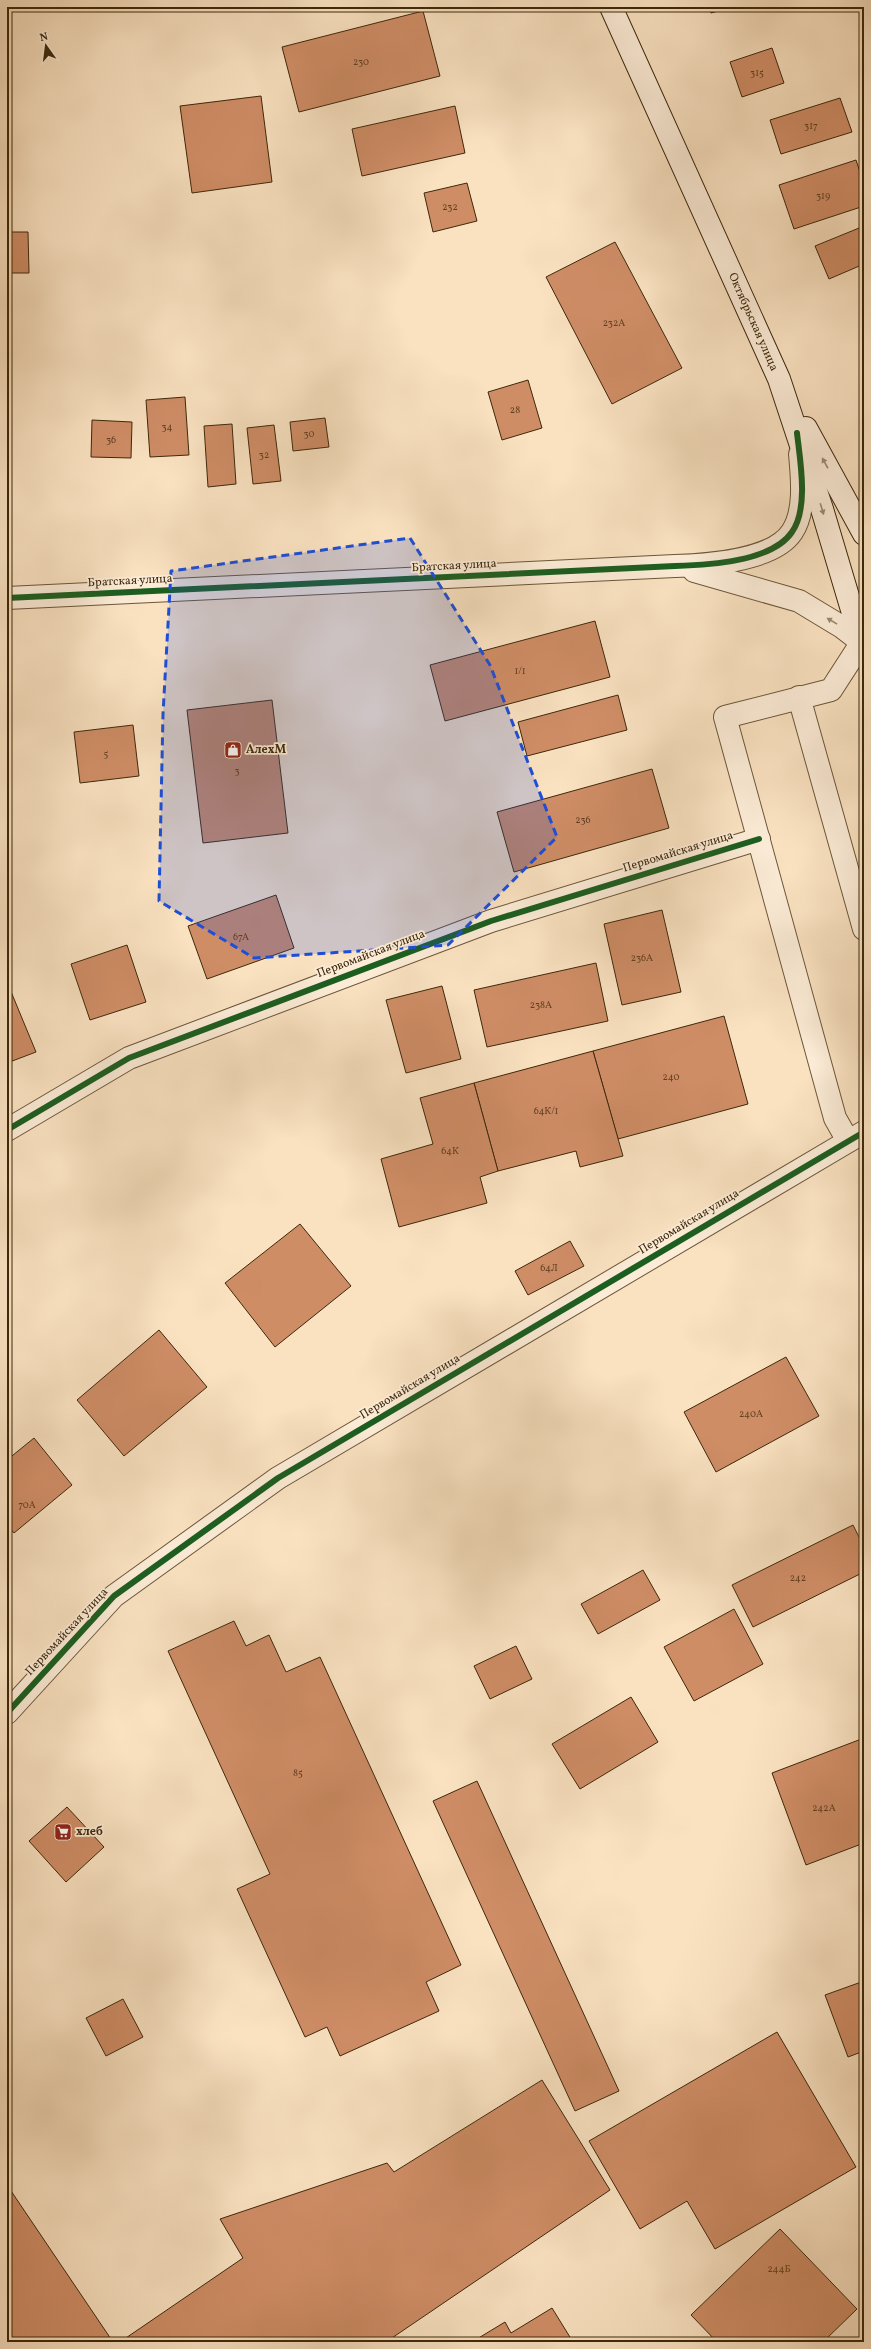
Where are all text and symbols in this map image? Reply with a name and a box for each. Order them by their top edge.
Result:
north arrow [26,26,66,66]
text: N [38,30,50,46]
house number: 230 [353,55,369,69]
house number: 315 [750,66,764,80]
house number: 317 [804,119,818,133]
house number: 319 [816,189,830,203]
house number: 232 [442,200,458,214]
street label: Октябрьская улица [724,270,782,374]
house number: 232А [603,316,625,330]
house number: 28 [510,403,520,417]
house number: 34 [161,420,173,434]
house number: 30 [304,427,314,441]
house number: 36 [106,433,116,447]
house number: 32 [259,448,269,462]
one-way arrow [822,457,829,469]
one-way arrow [819,504,825,516]
street label: Братская улица [411,556,497,576]
street label: Братская улица [87,571,173,591]
one-way arrow [826,618,838,625]
house number: 1/1 [514,664,526,678]
shop icon: АлехМ [223,740,243,760]
place label: АлехМ [246,742,286,758]
house number: 5 [104,747,109,761]
house number: 3 [234,764,240,778]
house number: 236 [575,813,591,827]
street label: Первомайская улица [621,828,735,876]
street label: Первомайская улица [315,926,427,982]
house number: 67А [233,930,249,944]
house number: 236А [631,951,653,965]
house number: 238А [530,998,552,1012]
house number: 240 [663,1070,679,1084]
house number: 64К/1 [534,1104,558,1118]
house number: 64К [441,1144,459,1158]
street label: Первомайская улица [636,1186,742,1258]
house number: 64Л [540,1261,558,1275]
street label: Первомайская улица [357,1351,463,1423]
house number: 240А [739,1407,763,1421]
house number: 70А [18,1498,36,1512]
house number: 242 [790,1571,806,1585]
street label: Первомайская улица [22,1585,112,1679]
house number: 85 [293,1766,303,1780]
house number: 242А [812,1801,836,1815]
supermarket icon: хлеб [53,1822,73,1842]
place label: хлеб [76,1824,103,1840]
house number: 244Б [767,2262,791,2276]

